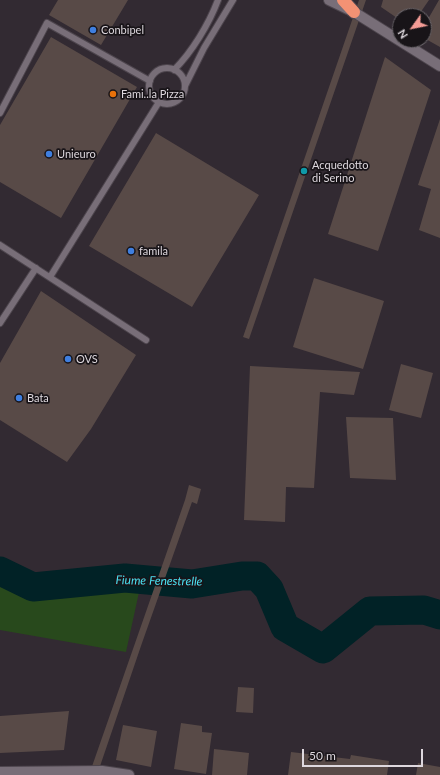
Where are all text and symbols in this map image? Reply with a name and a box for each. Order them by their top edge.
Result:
north arrow [392,8,432,48]
place label: Conbipel [101,23,144,37]
marker: Conbipel [88,25,98,35]
text: N [395,27,410,41]
place label: Fami..la Pizza [121,87,184,101]
marker: Fami..la Pizza [108,89,118,99]
place label: Unieuro [57,147,96,161]
marker: Unieuro [44,149,54,159]
place label: Acquedotto di Serino [312,158,369,184]
marker: Acquedotto di Serino [299,166,309,176]
place label: famila [139,244,168,258]
marker: famila [126,246,136,256]
place label: OVS [76,352,98,366]
marker: OVS [63,354,73,364]
place label: Bata [27,391,49,405]
marker: Bata [14,393,24,403]
water label: Fiume Fenestrelle [115,573,203,589]
scale bar [304,741,425,767]
text: 50 m [309,748,336,763]

